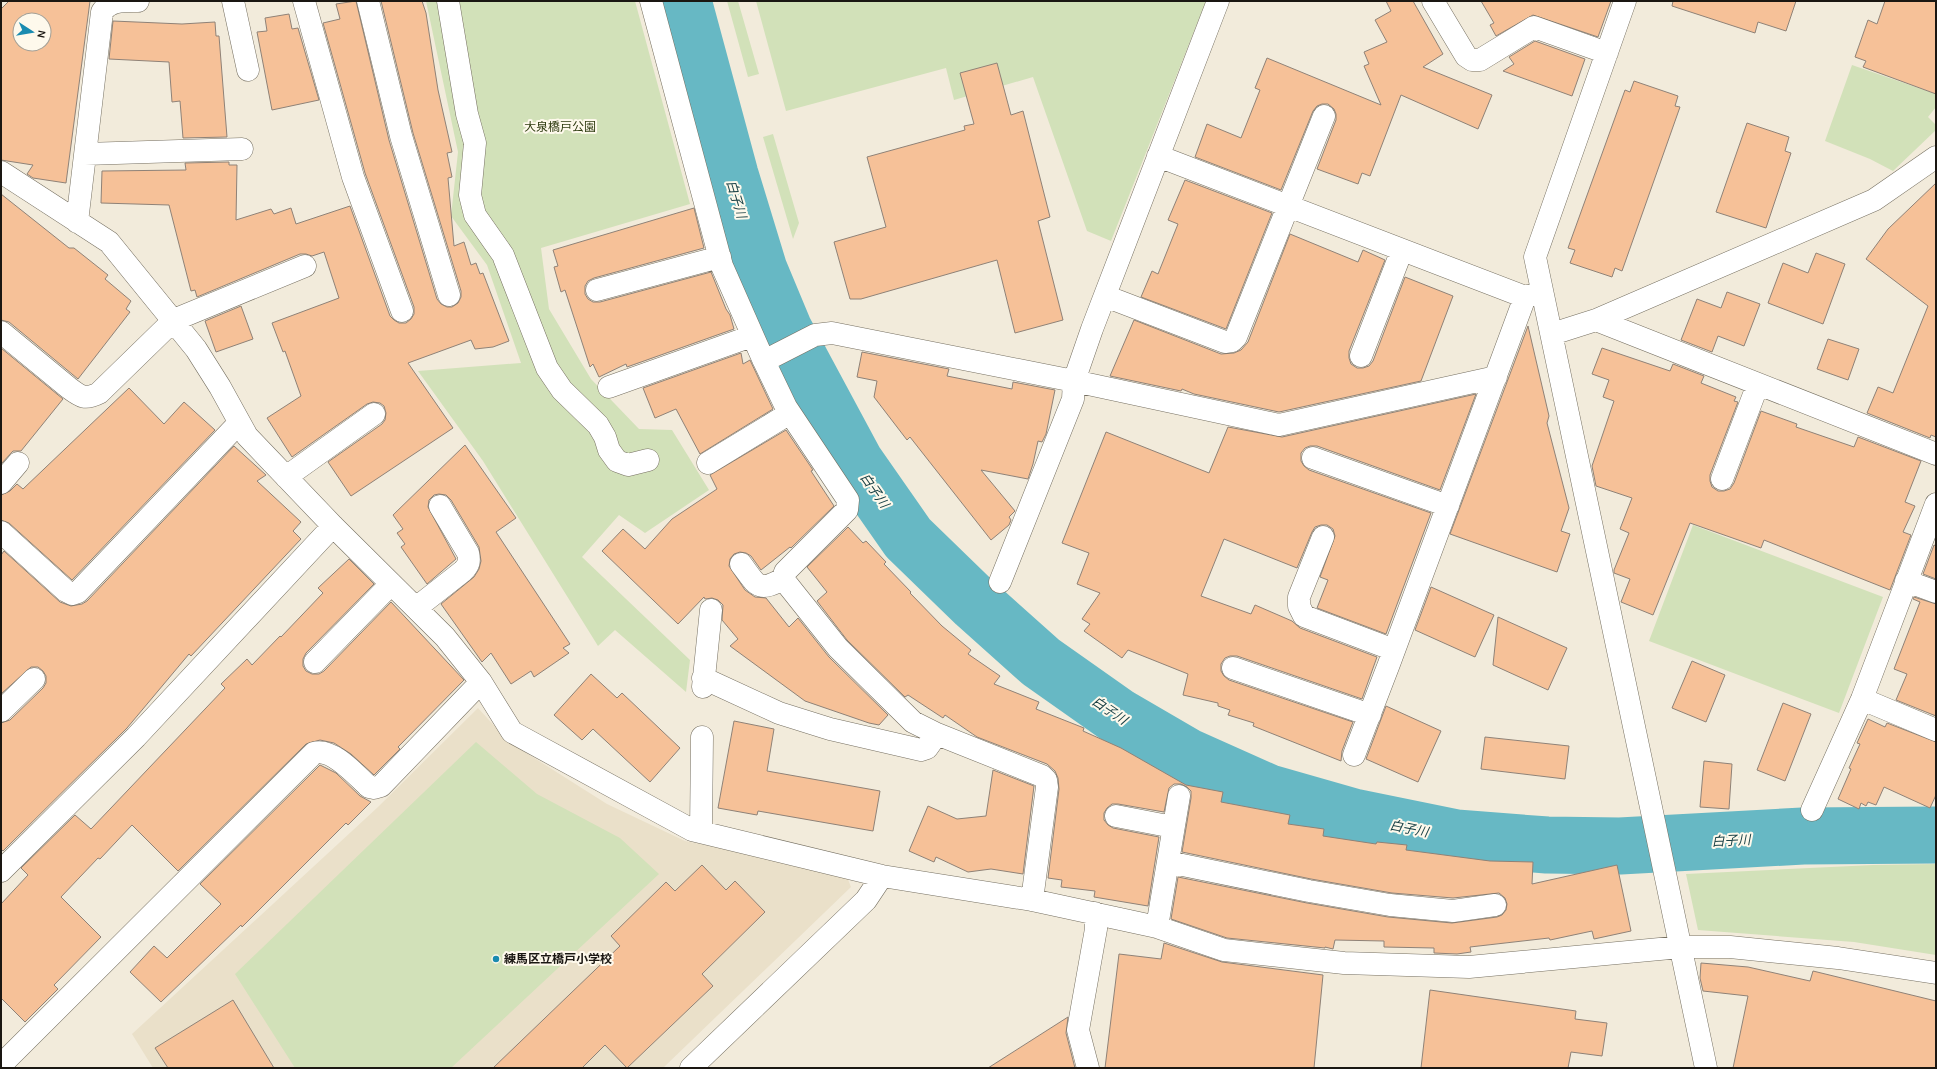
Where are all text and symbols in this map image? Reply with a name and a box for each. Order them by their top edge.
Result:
north arrow [12,12,52,52]
text: N [34,29,48,39]
park label: 大泉橋戸公園 [524,120,596,134]
water label: 白子川 [724,178,750,222]
water label: 白子川 [857,470,893,512]
water label: 白子川 [1089,693,1132,729]
water label: 白子川 [1388,817,1431,840]
water label: 白子川 [1711,832,1753,849]
place label: 練馬区立橋戸小学校 [504,952,612,966]
marker: 練馬区立橋戸小学校 [491,954,501,964]

